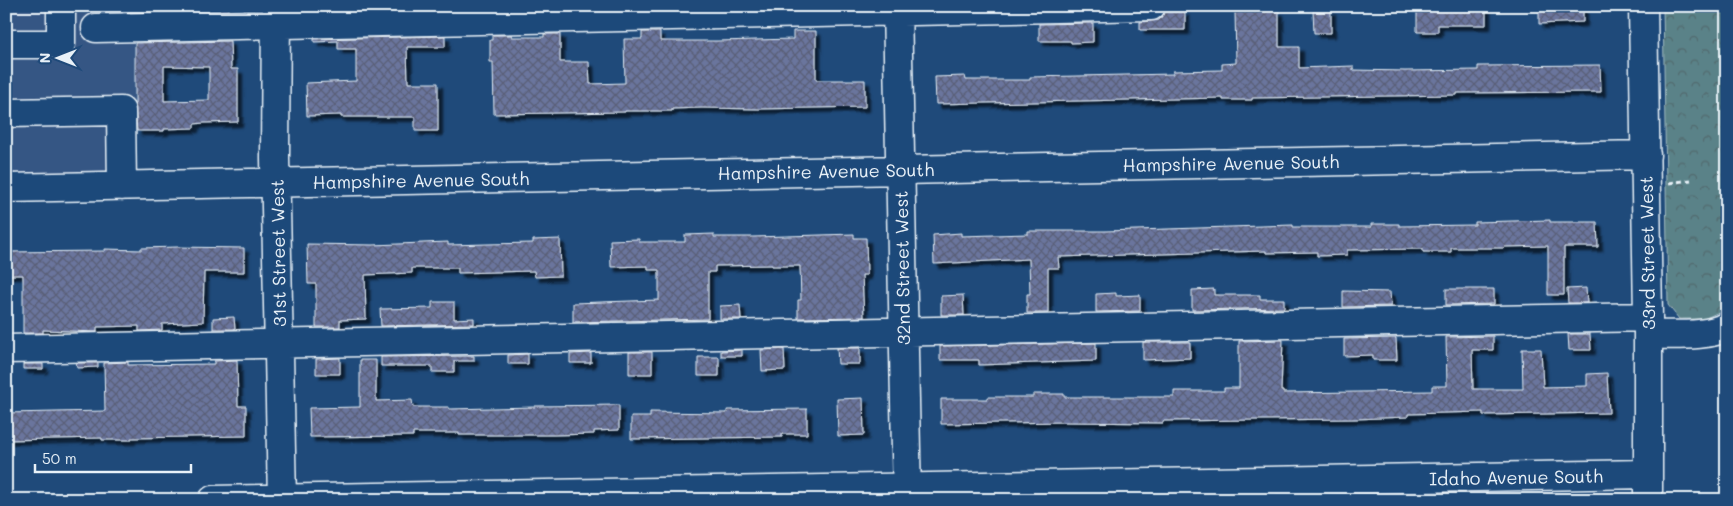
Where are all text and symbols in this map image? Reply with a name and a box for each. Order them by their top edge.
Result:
north arrow [32,32,82,82]
text: N [35,53,54,63]
street label: Hampshire Avenue South [1122,149,1340,177]
street label: Hampshire Avenue South [717,157,935,185]
street label: Hampshire Avenue South [312,166,530,194]
street label: 33rd Street West [1634,176,1660,330]
street label: 31st Street West [265,179,291,327]
street label: 32nd Street West [889,191,915,345]
scale bar [35,441,191,473]
text: 50 m [42,448,77,468]
street label: Idaho Avenue South [1429,463,1603,491]

